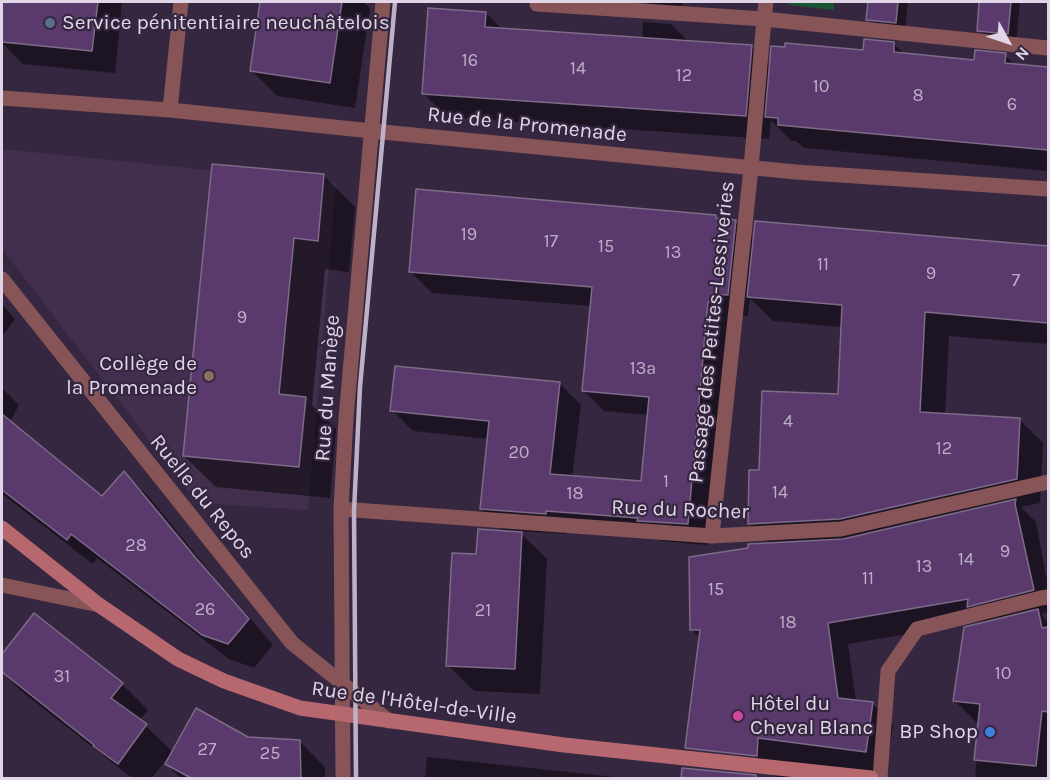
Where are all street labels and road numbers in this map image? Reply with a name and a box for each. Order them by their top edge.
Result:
street label: Rue de la Promenade [426,102,628,148]
street label: Passage des Petites-Lessiveries [684,180,740,484]
street label: Rue du Manège [310,314,346,462]
street label: Ruelle du Repos [144,430,260,564]
street label: Rue du Rocher [611,495,749,525]
street label: Rue de l'Hôtel-de-Ville [310,676,518,730]

